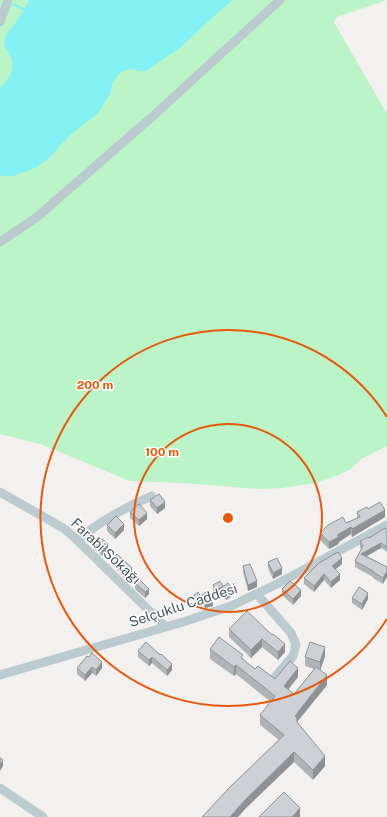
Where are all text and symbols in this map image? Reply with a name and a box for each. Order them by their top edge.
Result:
text: 200 m [77,378,113,392]
text: 100 m [145,445,179,459]
centre of rings [221,511,235,525]
street label: Farabi Sokağı [68,515,144,587]
street label: Selçuklu Caddesi [127,580,239,630]

